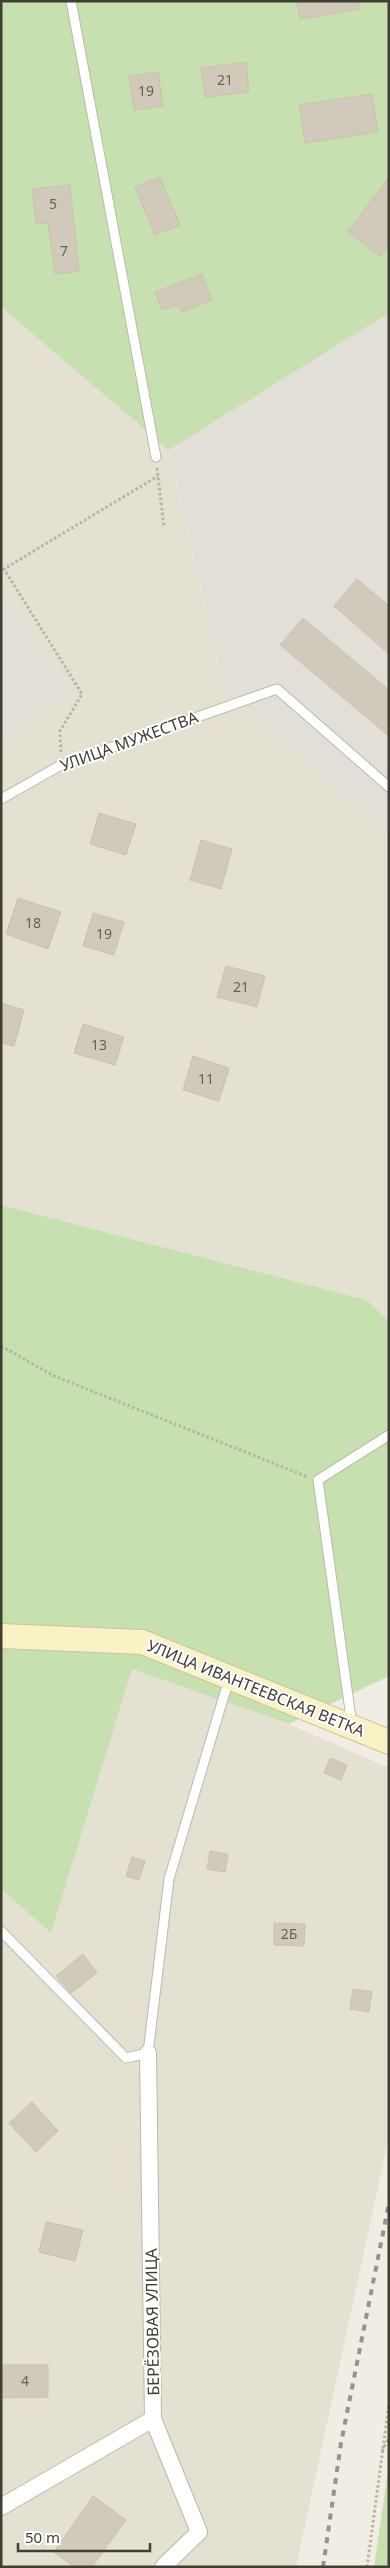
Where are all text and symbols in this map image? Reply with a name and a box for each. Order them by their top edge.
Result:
house number: 21 [217,70,233,89]
house number: 19 [138,81,154,100]
house number: 5 [49,194,57,213]
house number: 7 [60,241,68,260]
street label: УЛИЦА МУЖЕСТВА [57,706,202,776]
house number: 18 [25,913,41,932]
house number: 19 [96,924,112,943]
house number: 21 [233,977,249,996]
house number: 13 [91,1035,107,1054]
house number: 11 [198,1069,214,1088]
street label: УЛИЦА ИВАНТЕЕВСКАЯ ВЕТКА [144,1634,369,1742]
house number: 2Б [281,1924,297,1943]
street label: БЕРЁЗОВАЯ УЛИЦА [140,2247,164,2396]
house number: 4 [21,2371,29,2390]
scale bar [18,2520,150,2552]
text: 50 m [25,2527,60,2547]

